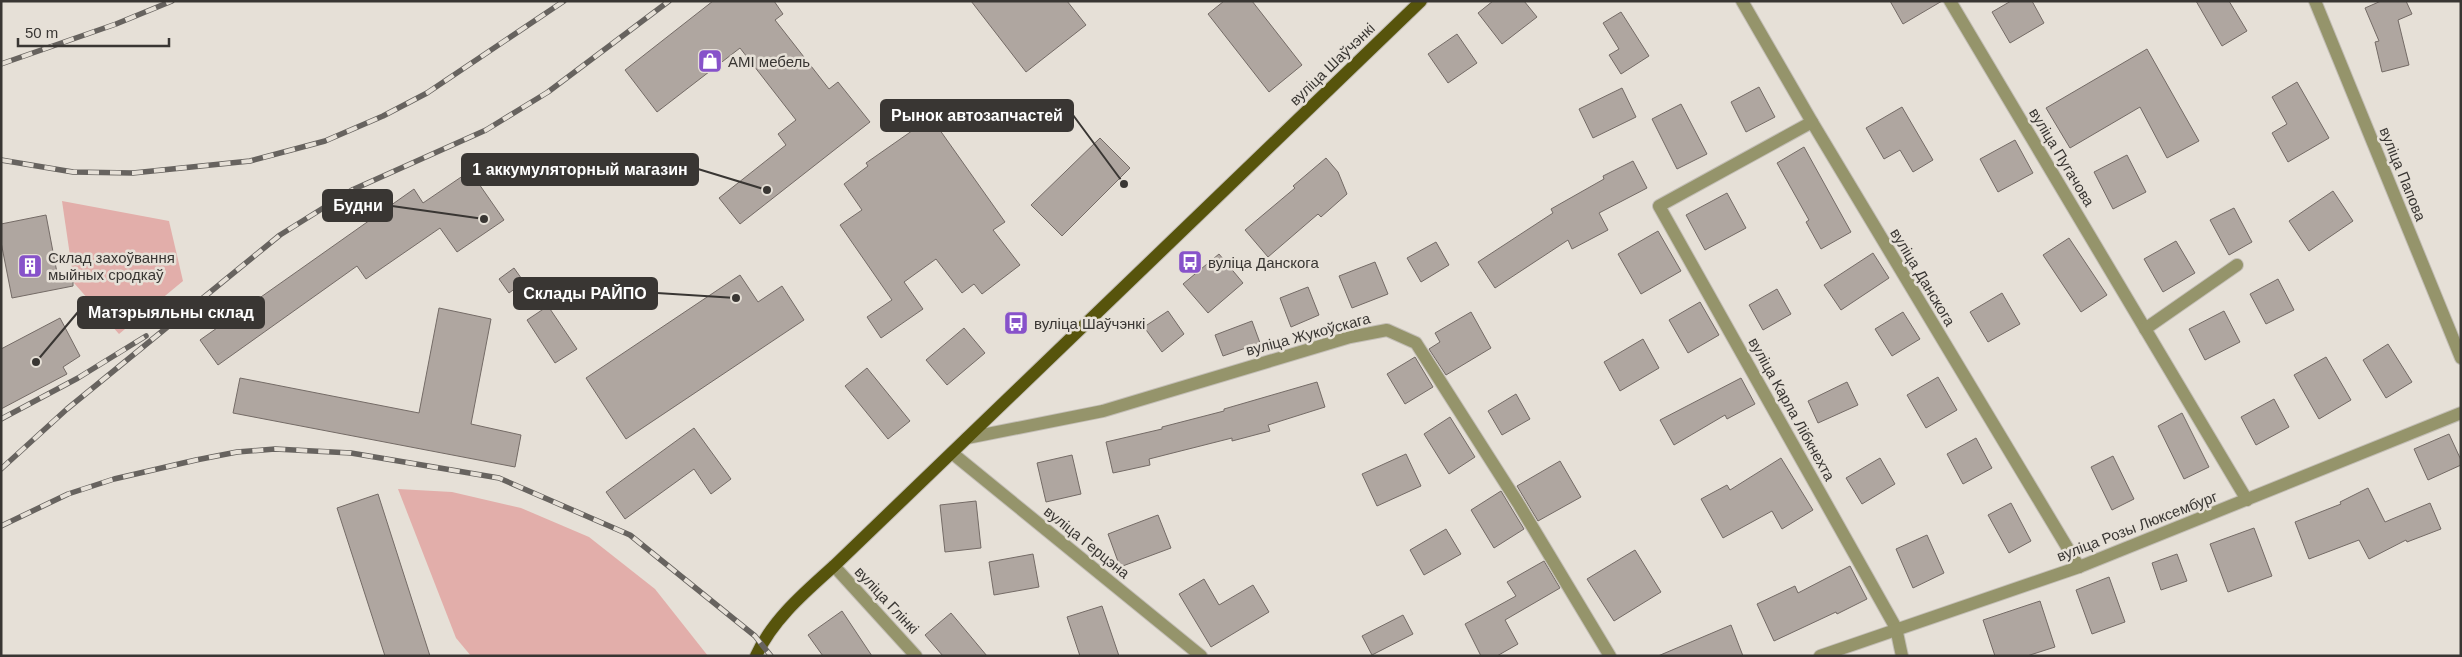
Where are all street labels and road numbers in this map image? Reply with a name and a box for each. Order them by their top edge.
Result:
street label: вуліца Шаўчэнкі [1286,19,1378,109]
street label: вуліца Пугачова [2026,105,2098,210]
street label: вуліца Папова [2376,125,2430,224]
street label: вуліца Данскога [1887,225,1959,329]
street label: вуліца Жукоўскага [1244,309,1373,359]
street label: вуліца Карла Лібкнехта [1745,334,1839,484]
street label: вуліца Розы Люксембург [2054,487,2220,564]
street label: вуліца Герцэна [1041,502,1134,582]
street label: вуліца Глінкі [852,563,922,637]

